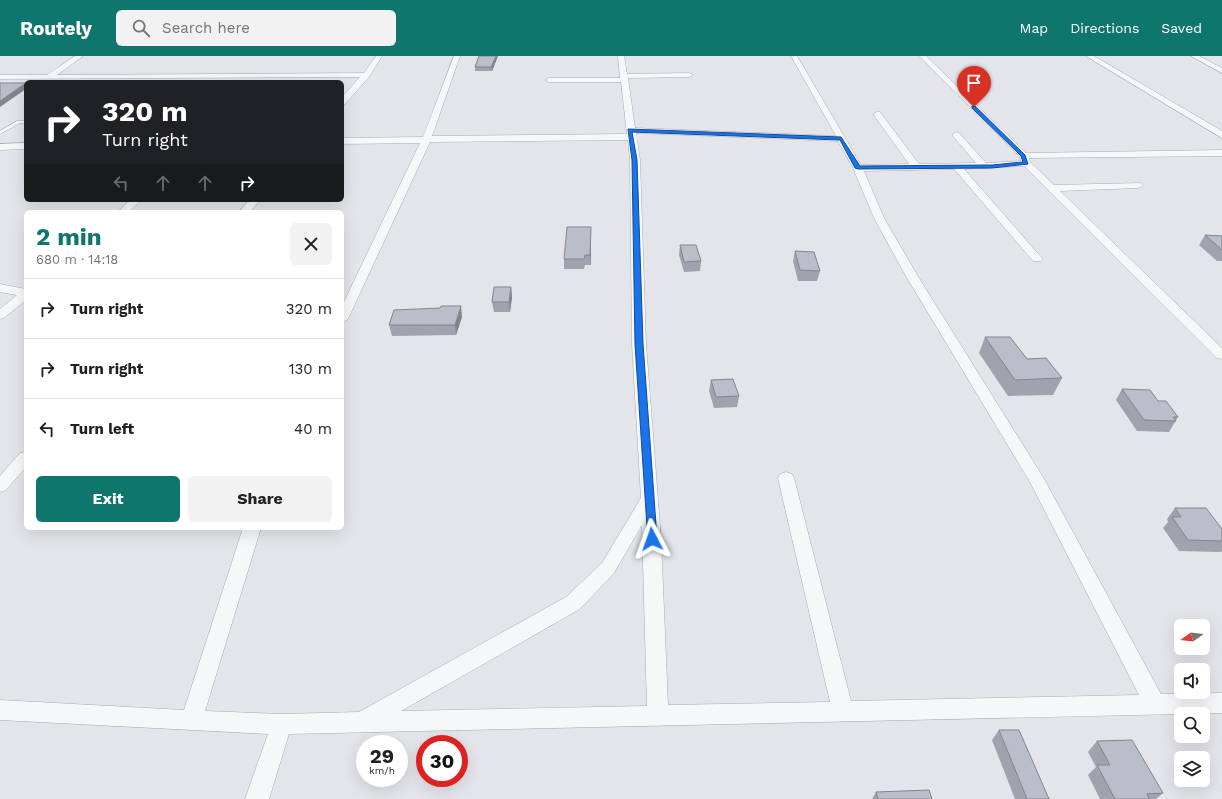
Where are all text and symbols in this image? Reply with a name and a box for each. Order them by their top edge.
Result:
search box [116,10,396,46]
text: Routely [20,17,92,40]
icon: search [130,17,152,39]
text: Search here [162,19,250,37]
text: Map [1020,20,1048,36]
text: Directions [1070,20,1139,36]
text: Saved [1161,20,1202,36]
pin [957,66,991,107]
icon: arrive [963,72,985,94]
text: 320 m [102,95,188,128]
icon: right [36,96,88,148]
text: Turn right [102,129,188,150]
icon: left [110,172,132,194]
icon: ahead [152,172,174,194]
icon: ahead [194,172,216,194]
icon: right [236,172,258,194]
text: 2 min [36,223,102,251]
button: close [290,223,332,265]
text: 680 m · 14:18 [36,252,118,267]
icon: right [36,298,58,320]
text: Turn right [70,300,143,318]
text: 320 m [286,300,332,318]
icon: right [36,358,58,380]
text: Turn right [70,360,143,378]
text: 130 m [289,360,332,378]
icon: left [36,418,58,440]
text: Turn left [70,420,134,438]
text: 40 m [294,420,332,438]
button: Exit [36,476,180,522]
button: Share [188,476,332,522]
position arrow [631,518,673,560]
north arrow [1174,619,1210,655]
map controls [1174,619,1210,787]
button: sound [1174,663,1210,699]
button: search [1174,707,1210,743]
speed limit sign: 30 [416,735,468,787]
text: 29 [370,744,394,768]
button: layers [1174,751,1210,787]
text: km/h [369,765,395,776]

